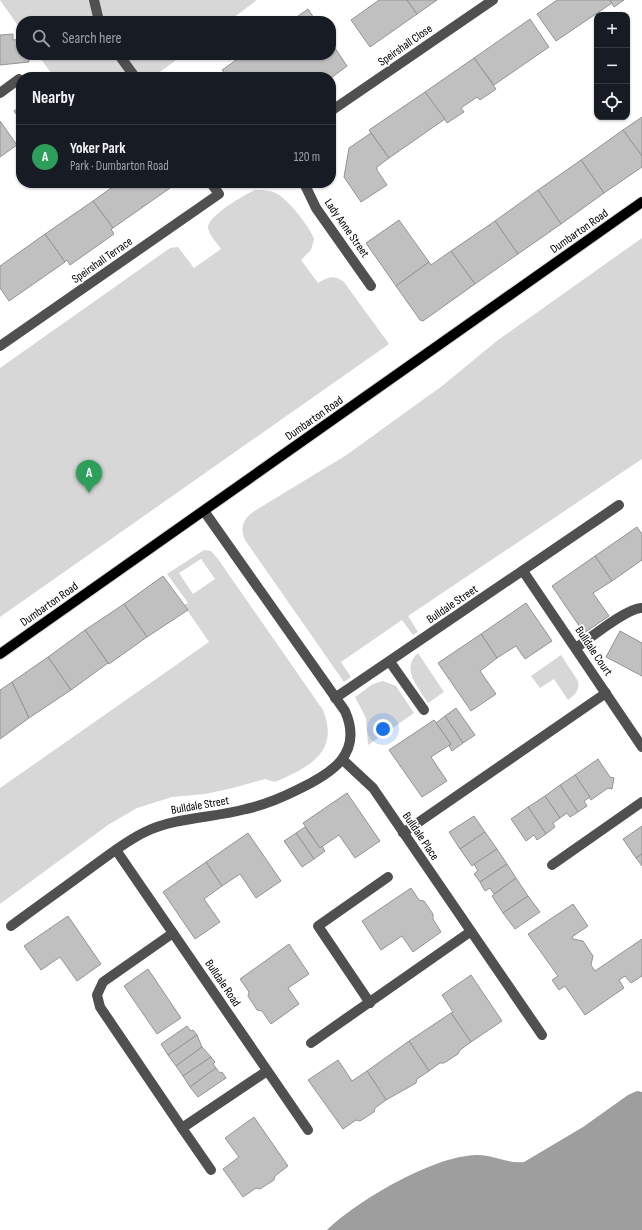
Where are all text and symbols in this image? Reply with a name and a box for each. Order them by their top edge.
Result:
map controls [594,12,630,120]
button: + [594,12,630,48]
search box [16,16,336,60]
street label: Speirshall Close [375,21,436,70]
icon: search [30,27,52,49]
text: Search here [62,29,122,48]
button: − [594,48,630,84]
button: locate [594,84,630,120]
text: Nearby [32,88,75,108]
text: Yoker Park [70,139,126,158]
text: A [42,149,48,165]
text: 120 m [294,149,320,165]
text: Park · Dumbarton Road [70,158,169,174]
street label: Lady Anne Street [321,196,373,261]
street label: Dumbarton Road [547,206,611,257]
street label: Speirshall Terrace [69,234,136,287]
street label: Dumbarton Road [282,393,346,444]
pin: A [76,460,102,493]
street label: Dumbarton Road [17,579,81,630]
street label: Bulldale Street [424,582,481,627]
street label: Bulldale Court [572,624,616,679]
your location [373,719,393,739]
street label: Bulldale Street [170,793,231,818]
street label: Bulldale Place [399,809,442,863]
street label: Bulldale Road [201,957,244,1010]

